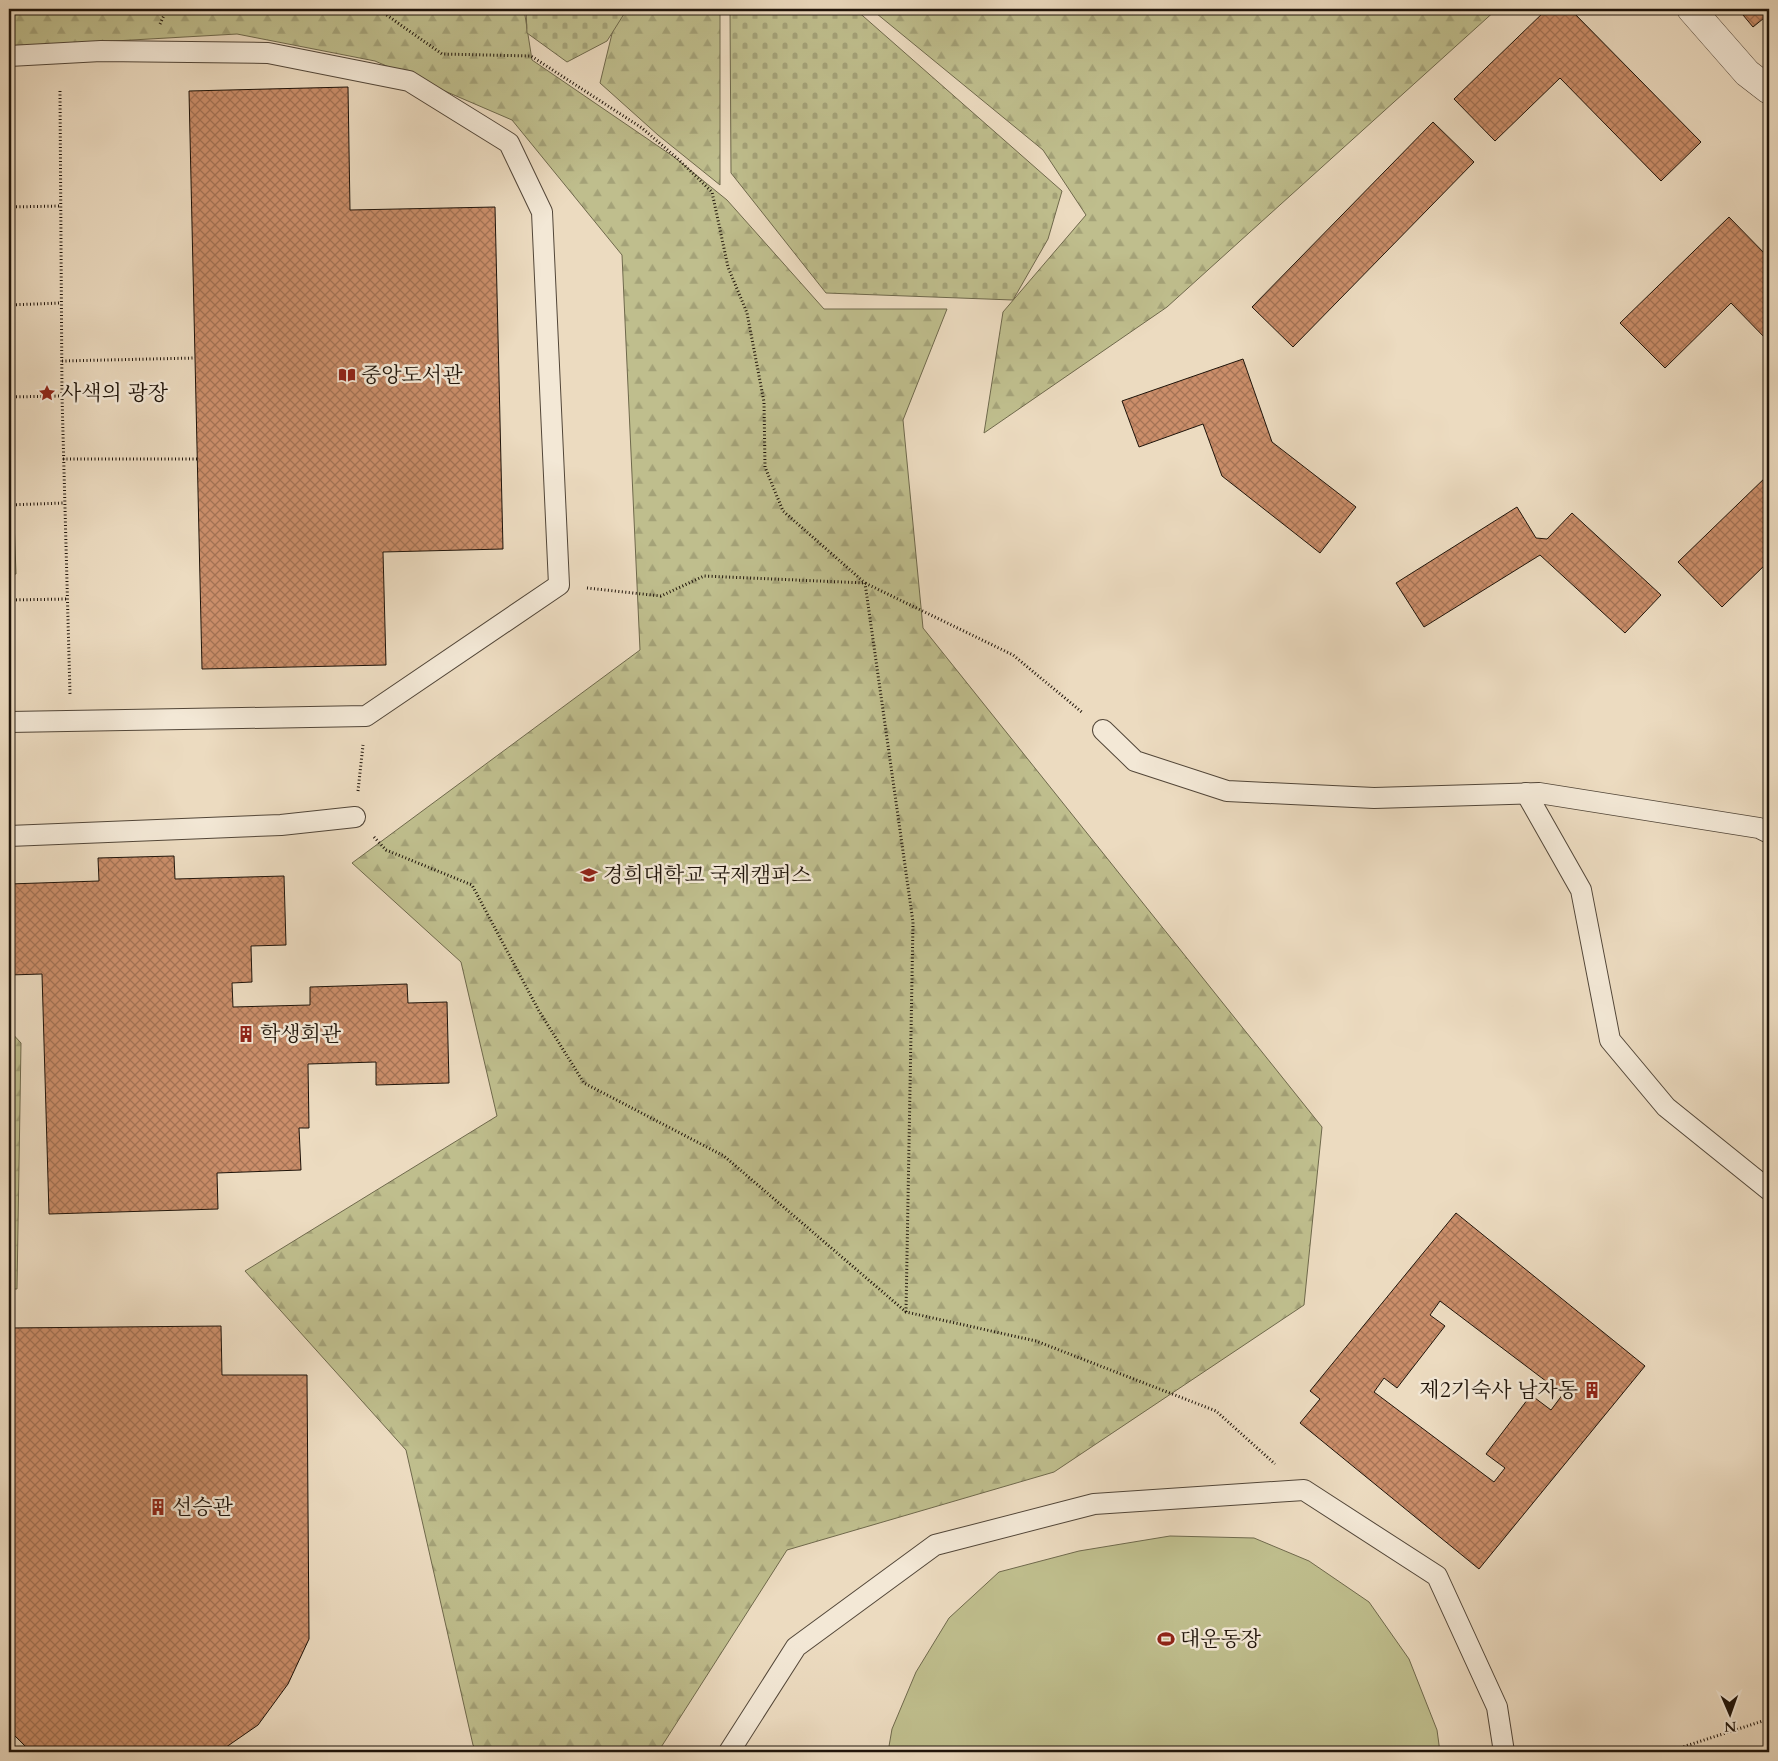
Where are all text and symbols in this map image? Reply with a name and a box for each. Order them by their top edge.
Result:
place label: 중앙도서관 [361,361,463,390]
library icon: 중앙도서관 [337,365,357,385]
place label: 사색의 광장 [61,379,169,408]
place icon: 사색의 광장 [37,383,57,403]
place label: 경희대학교 국제캠퍼스 [603,861,812,890]
school or university icon: 경희대학교 국제캠퍼스 [579,865,599,885]
place label: 학생회관 [260,1020,342,1049]
building icon: 학생회관 [236,1024,256,1044]
place label: 제2기숙사 남자동 [1420,1376,1578,1405]
building icon: 제2기숙사 남자동 [1582,1380,1602,1400]
place label: 선승관 [172,1493,234,1522]
building icon: 선승관 [148,1497,168,1517]
place label: 대운동장 [1180,1625,1262,1654]
sports icon: 대운동장 [1156,1629,1176,1649]
north arrow [1706,1688,1756,1738]
text: N [1724,1717,1737,1736]

